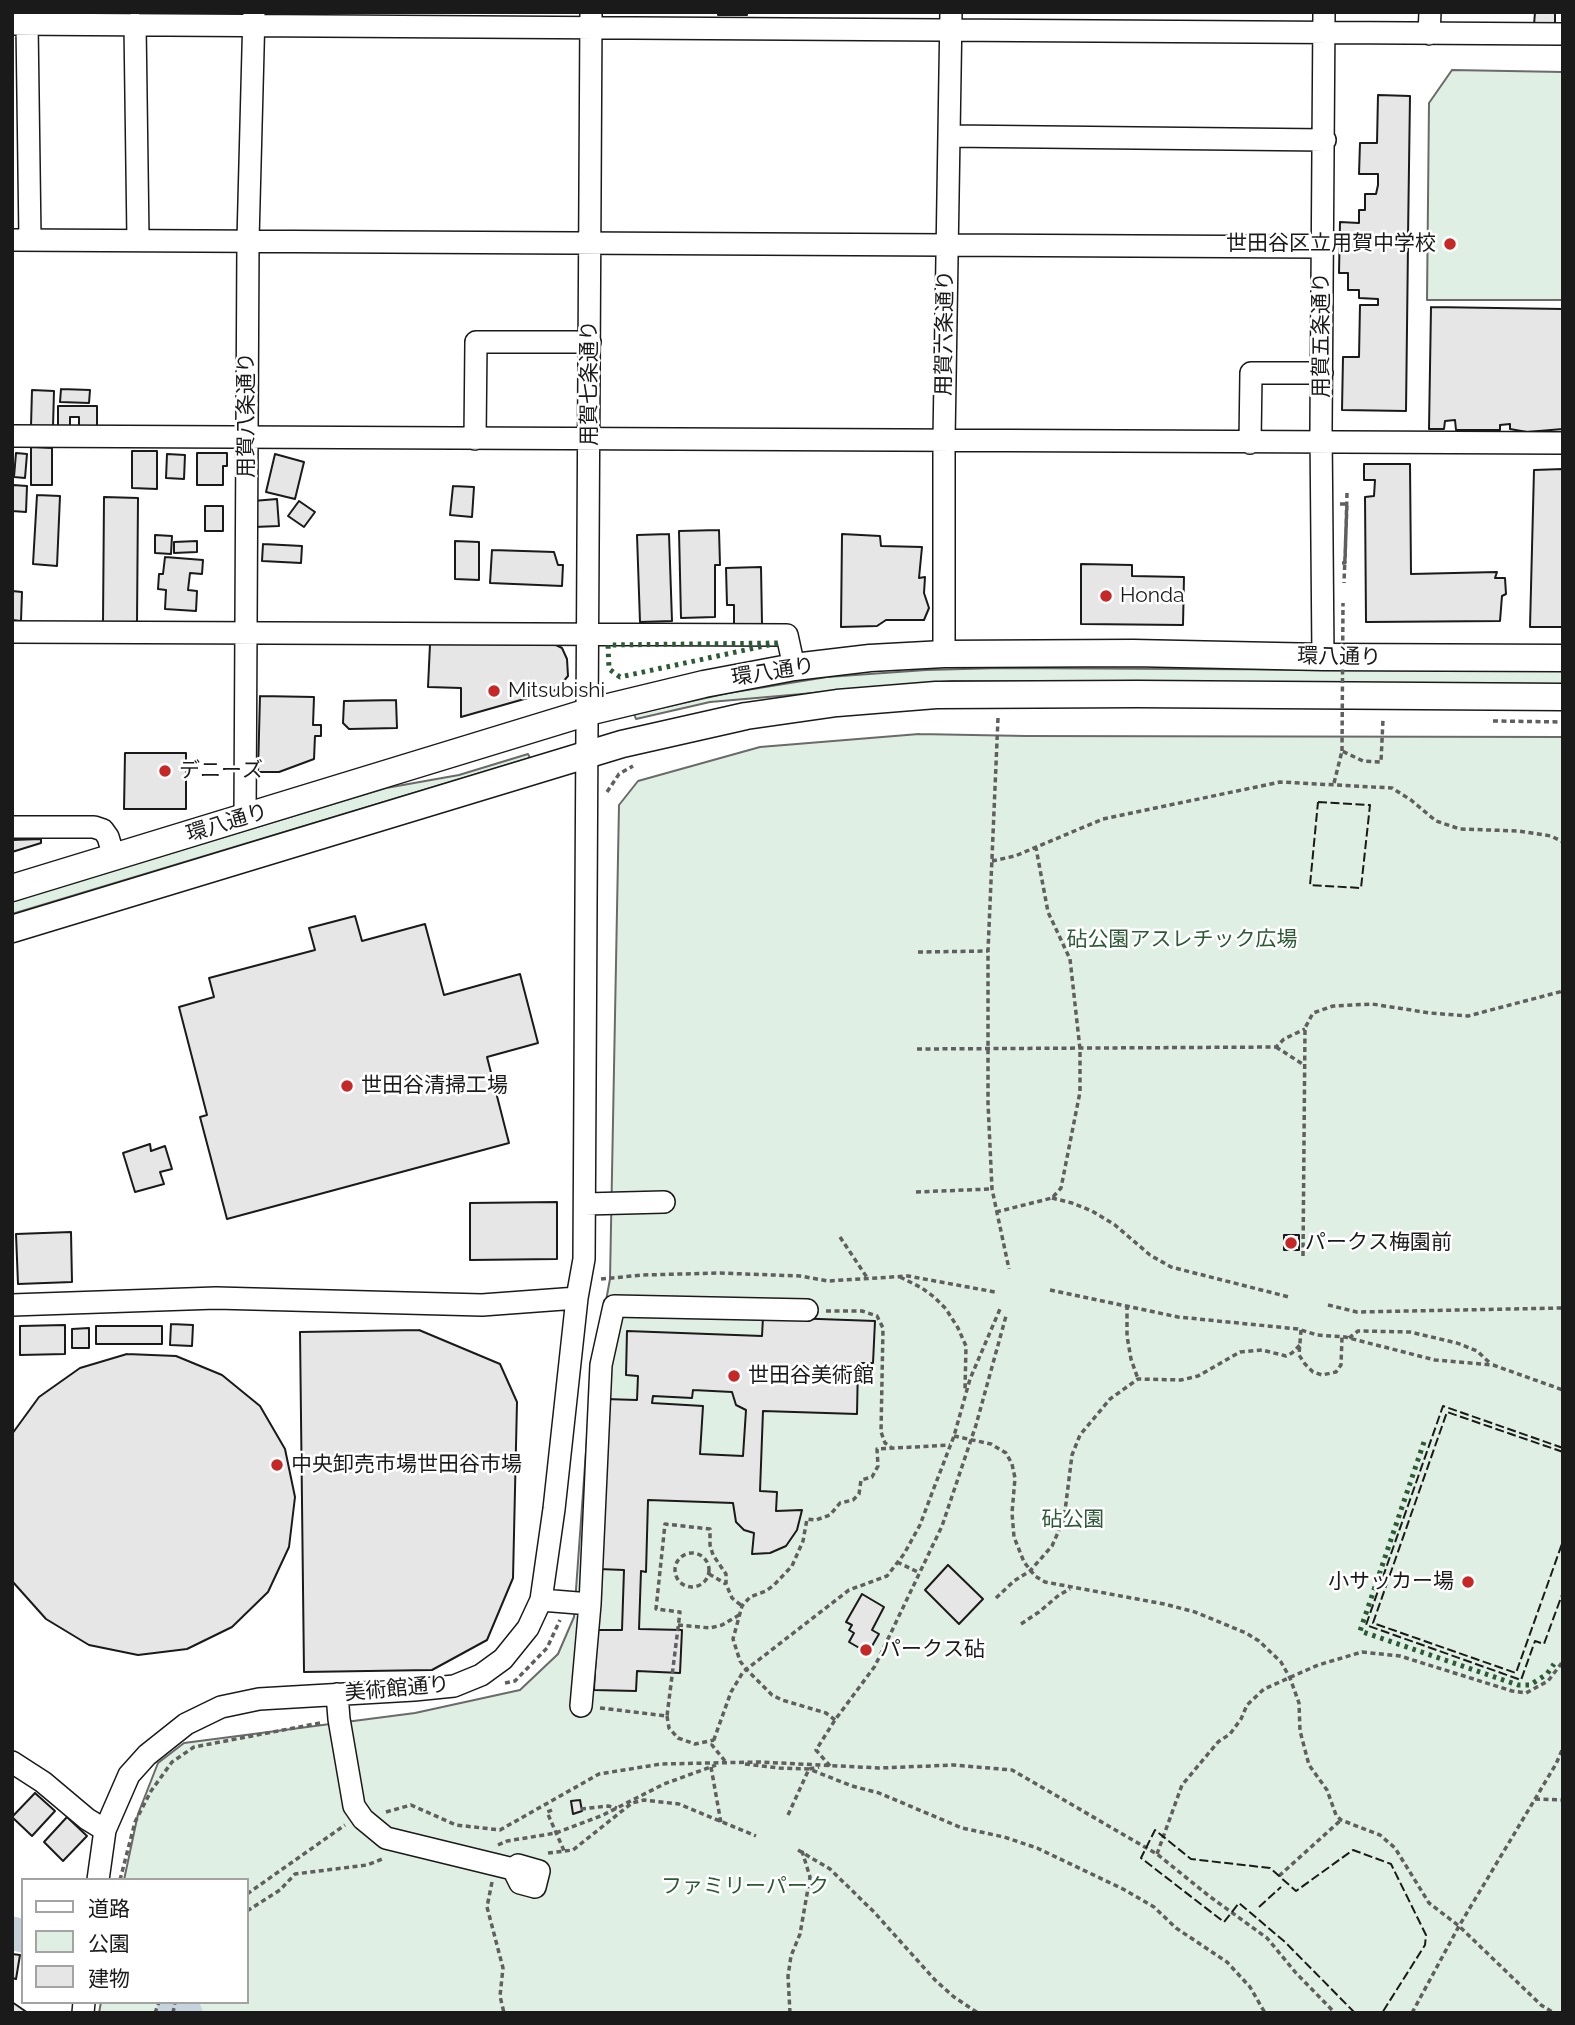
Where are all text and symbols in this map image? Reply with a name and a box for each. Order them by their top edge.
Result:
place label: 世田谷区立用賀中学校 [1226,231,1436,257]
marker: 世田谷区立用賀中学校 [1442,236,1458,252]
street label: 用賀六条通り [931,270,959,396]
street label: 用賀五条通り [1309,272,1335,398]
street label: 用賀七条通り [577,320,603,446]
street label: 用賀八条通り [234,352,260,478]
place label: Honda [1120,583,1185,609]
marker: Honda [1098,588,1114,604]
street label: 環八通り [1297,644,1381,670]
street label: 環八通り [730,653,816,691]
place label: Mitsubishi [508,678,605,704]
marker: Mitsubishi [486,683,502,699]
place label: デニーズ [179,758,263,784]
marker: デニーズ [157,763,173,779]
street label: 環八通り [183,799,271,847]
park label: 砧公園アスレチック広場 [1067,927,1297,953]
place label: 世田谷清掃工場 [361,1073,508,1099]
marker: 世田谷清掃工場 [339,1078,355,1094]
place label: パークス梅園前 [1305,1230,1452,1256]
marker: パークス梅園前 [1283,1235,1299,1251]
place label: 世田谷美術館 [748,1363,874,1389]
marker: 世田谷美術館 [726,1368,742,1384]
place label: 中央卸売市場世田谷市場 [291,1452,522,1478]
marker: 中央卸売市場世田谷市場 [269,1457,285,1473]
park label: 砧公園 [1042,1507,1104,1533]
place label: 小サッカー場 [1328,1569,1454,1595]
marker: 小サッカー場 [1460,1574,1476,1590]
place label: パークス砧 [880,1637,985,1663]
marker: パークス砧 [858,1642,874,1658]
street label: 美術館通り [344,1672,450,1706]
park label: ファミリーパーク [661,1874,829,1900]
legend [21,1878,248,2004]
text: 道路 [88,1896,130,1921]
text: 公園 [88,1931,130,1956]
text: 建物 [88,1966,130,1991]

